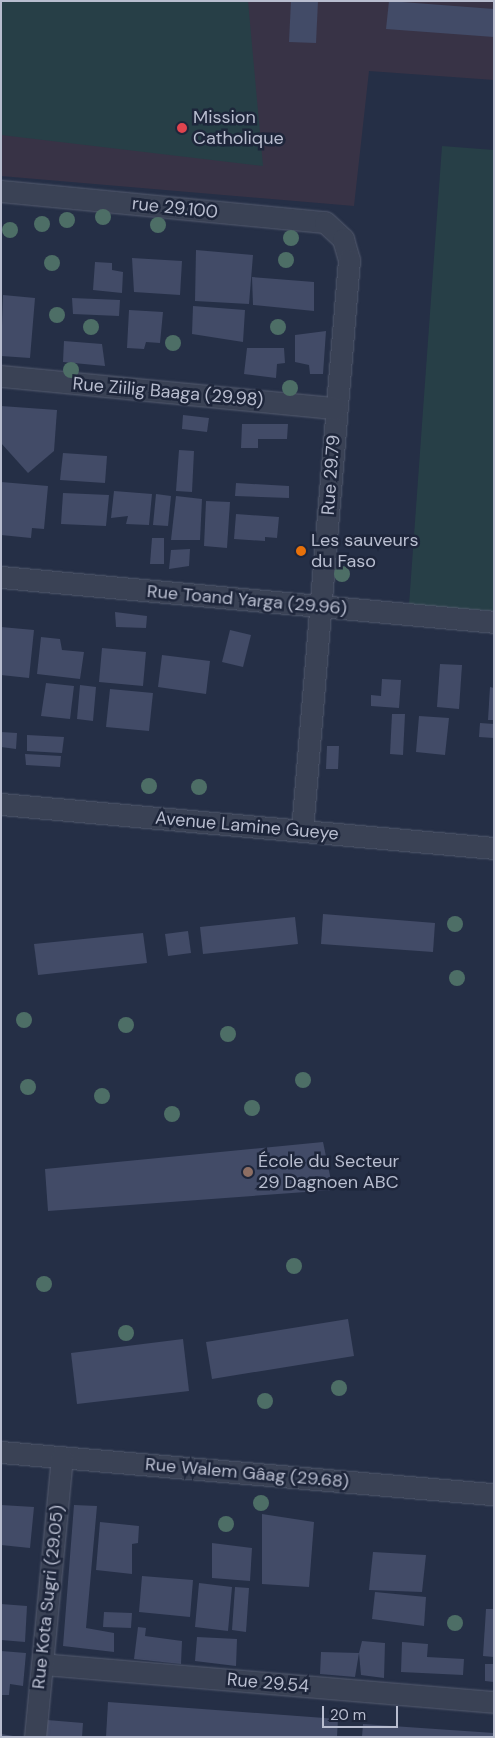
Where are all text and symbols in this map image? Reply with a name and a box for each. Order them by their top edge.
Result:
place label: Mission Catholique [193,107,284,150]
marker: Mission Catholique [175,121,189,135]
street label: rue 29.100 [131,193,219,223]
street label: Rue Ziilig Baaga (29.98) [72,373,264,411]
street label: Rue 29.79 [317,434,345,516]
place label: Les sauveurs du Faso [311,530,419,572]
marker: Les sauveurs du Faso [295,545,307,557]
street label: Rue Toand Yarga (29.96) [146,580,348,620]
street label: Avenue Lamine Gueye [154,807,340,845]
place label: École du Secteur 29 Dagnoen ABC [258,1151,399,1194]
marker: École du Secteur 29 Dagnoen ABC [242,1166,254,1178]
street label: Rue Walem Gâag (29.68) [144,1453,350,1493]
street label: Rue Kota Sugri (29.05) [28,1504,68,1690]
street label: Rue 29.54 [226,1669,310,1697]
scale bar [325,1696,401,1728]
text: 20 m [330,1705,366,1725]

